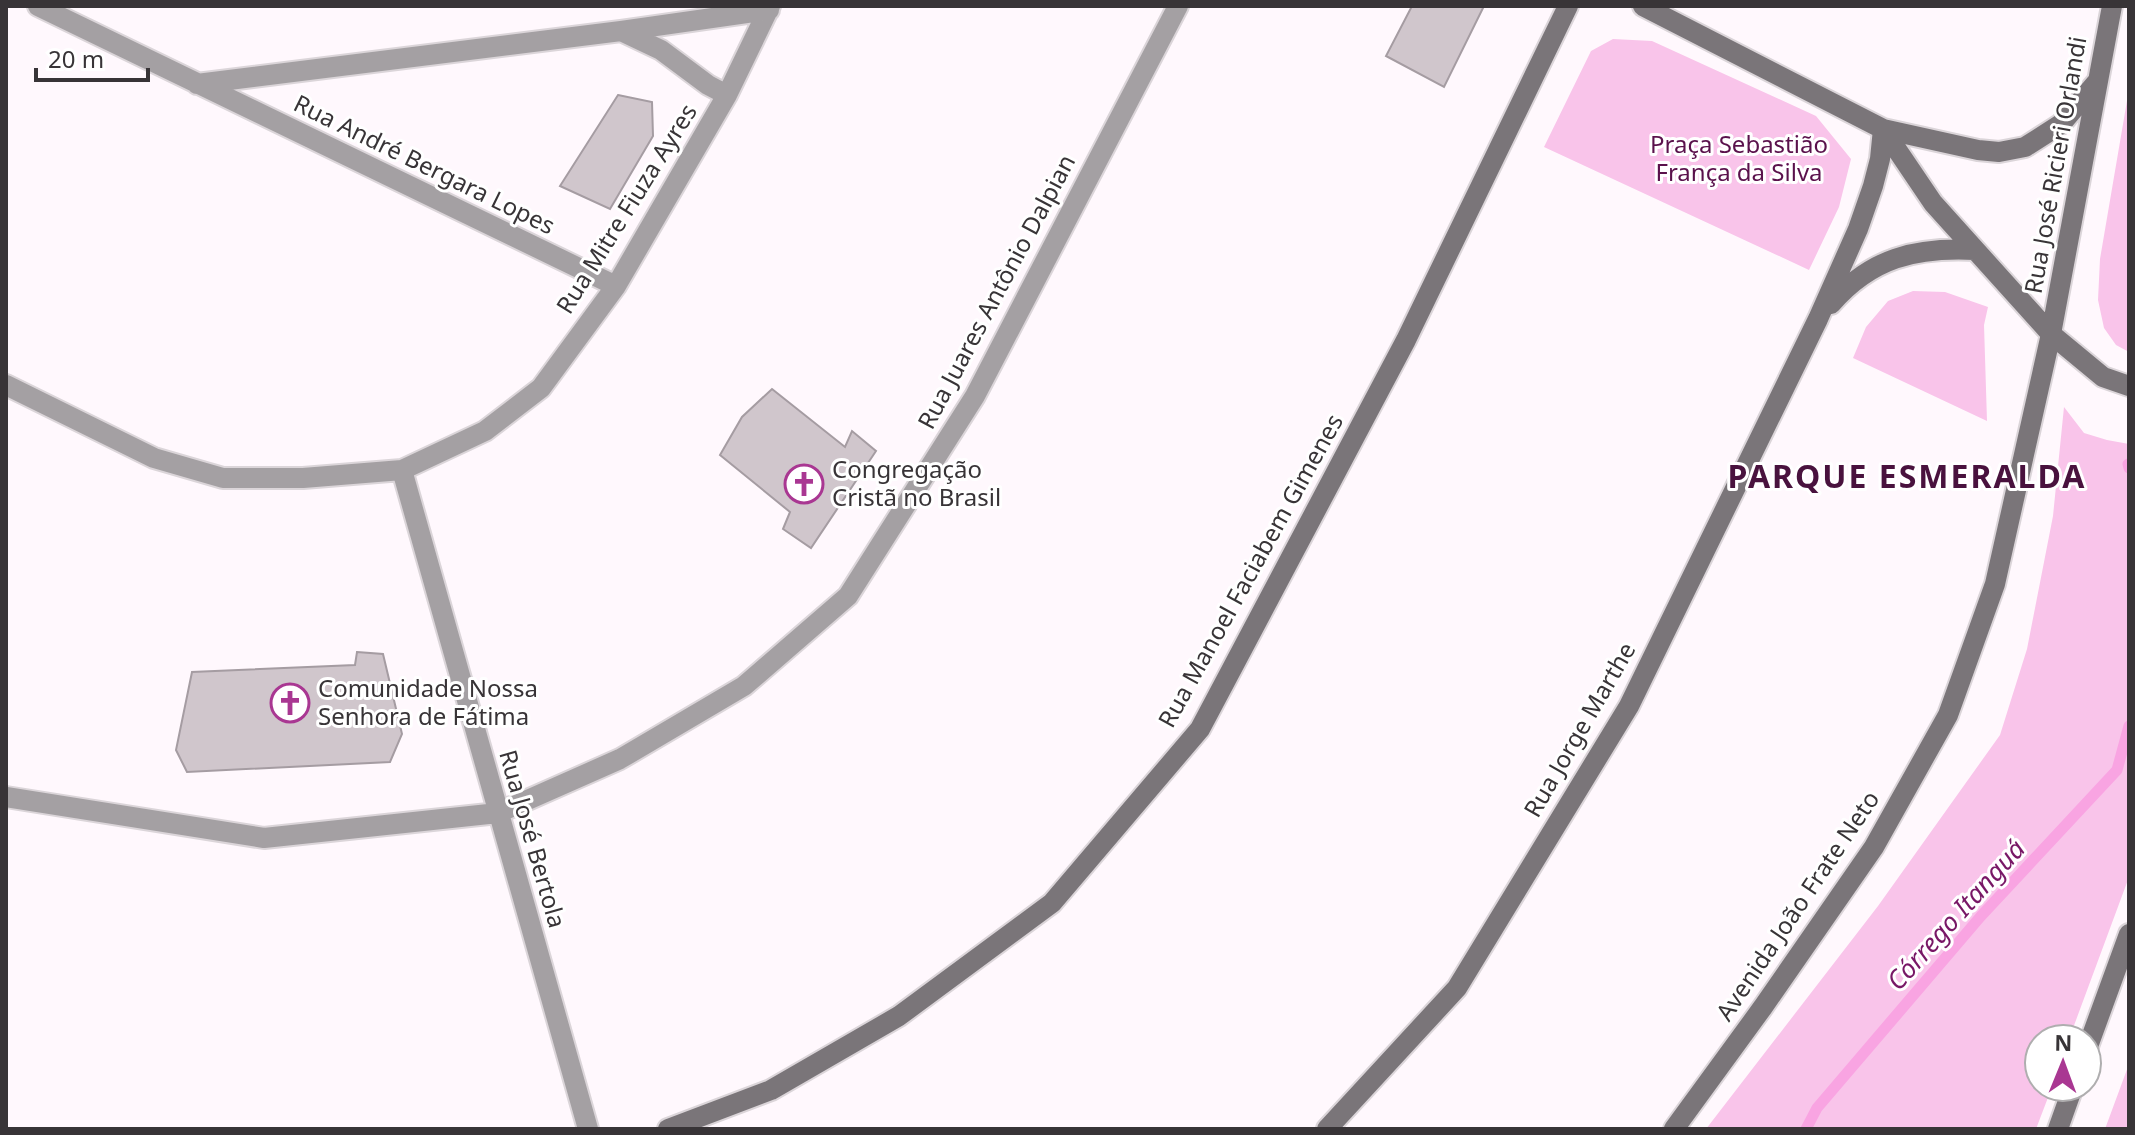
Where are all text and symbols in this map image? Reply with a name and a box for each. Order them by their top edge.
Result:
scale bar [36,32,148,82]
street label: Rua José Ricieri Orlandi [2016,34,2093,296]
text: 20 m [48,42,104,75]
street label: Rua André Bergara Lopes [289,86,561,241]
street label: Rua Mitre Fiuza Ayres [548,97,704,319]
park label: Praça Sebastião França da Silva [1650,127,1828,188]
street label: Rua Juares Antônio Dalpian [909,148,1082,434]
street label: Rua Manoel Faciabem Gimenes [1150,408,1350,733]
place label: Congregação Cristã no Brasil [832,452,1001,513]
district label: PARQUE ESMERALDA [1728,454,2086,497]
church icon: Congregação Cristã no Brasil [783,463,825,505]
street label: Rua Jorge Marthe [1515,636,1642,823]
place label: Comunidade Nossa Senhora de Fátima [318,671,538,732]
church icon: Comunidade Nossa Senhora de Fátima [269,682,311,724]
street label: Rua José Bertola [492,746,575,931]
street label: Avenida João Frate Neto [1707,784,1886,1027]
water label: Córrego Itanguá [1878,831,2033,997]
north arrow [2023,1023,2103,1103]
text: N [2054,1027,2073,1057]

